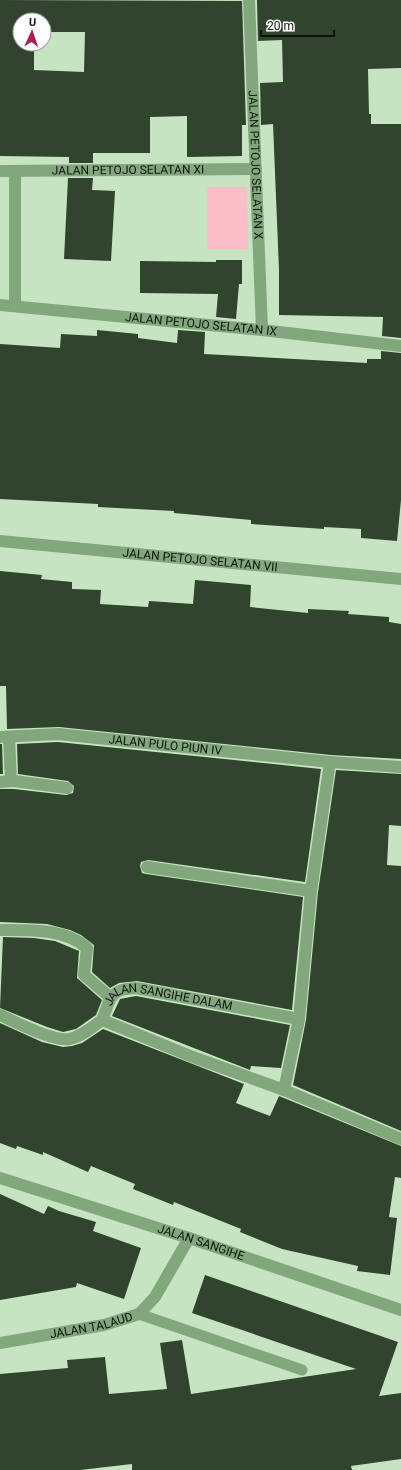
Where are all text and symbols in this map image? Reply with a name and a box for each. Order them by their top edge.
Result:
north arrow [12,12,52,52]
scale bar [261,12,334,38]
text: U [29,16,36,29]
text: 20 m [267,19,294,33]
street label: JALAN PETOJO SELATAN X [246,90,265,240]
street label: JALAN PETOJO SELATAN XI [52,162,204,178]
street label: JALAN PETOJO SELATAN IX [125,310,278,339]
street label: JALAN PETOJO SELATAN VII [122,546,278,574]
street label: JALAN PULO PIUN IV [108,732,223,758]
text: JALAN SANGIHE DALAM [101,981,234,1013]
street label: JALAN SANGIHE DALAM [105,1000,239,1016]
street label: JALAN SANGIHE [156,1221,246,1263]
street label: JALAN TALAUD [49,1309,135,1341]

